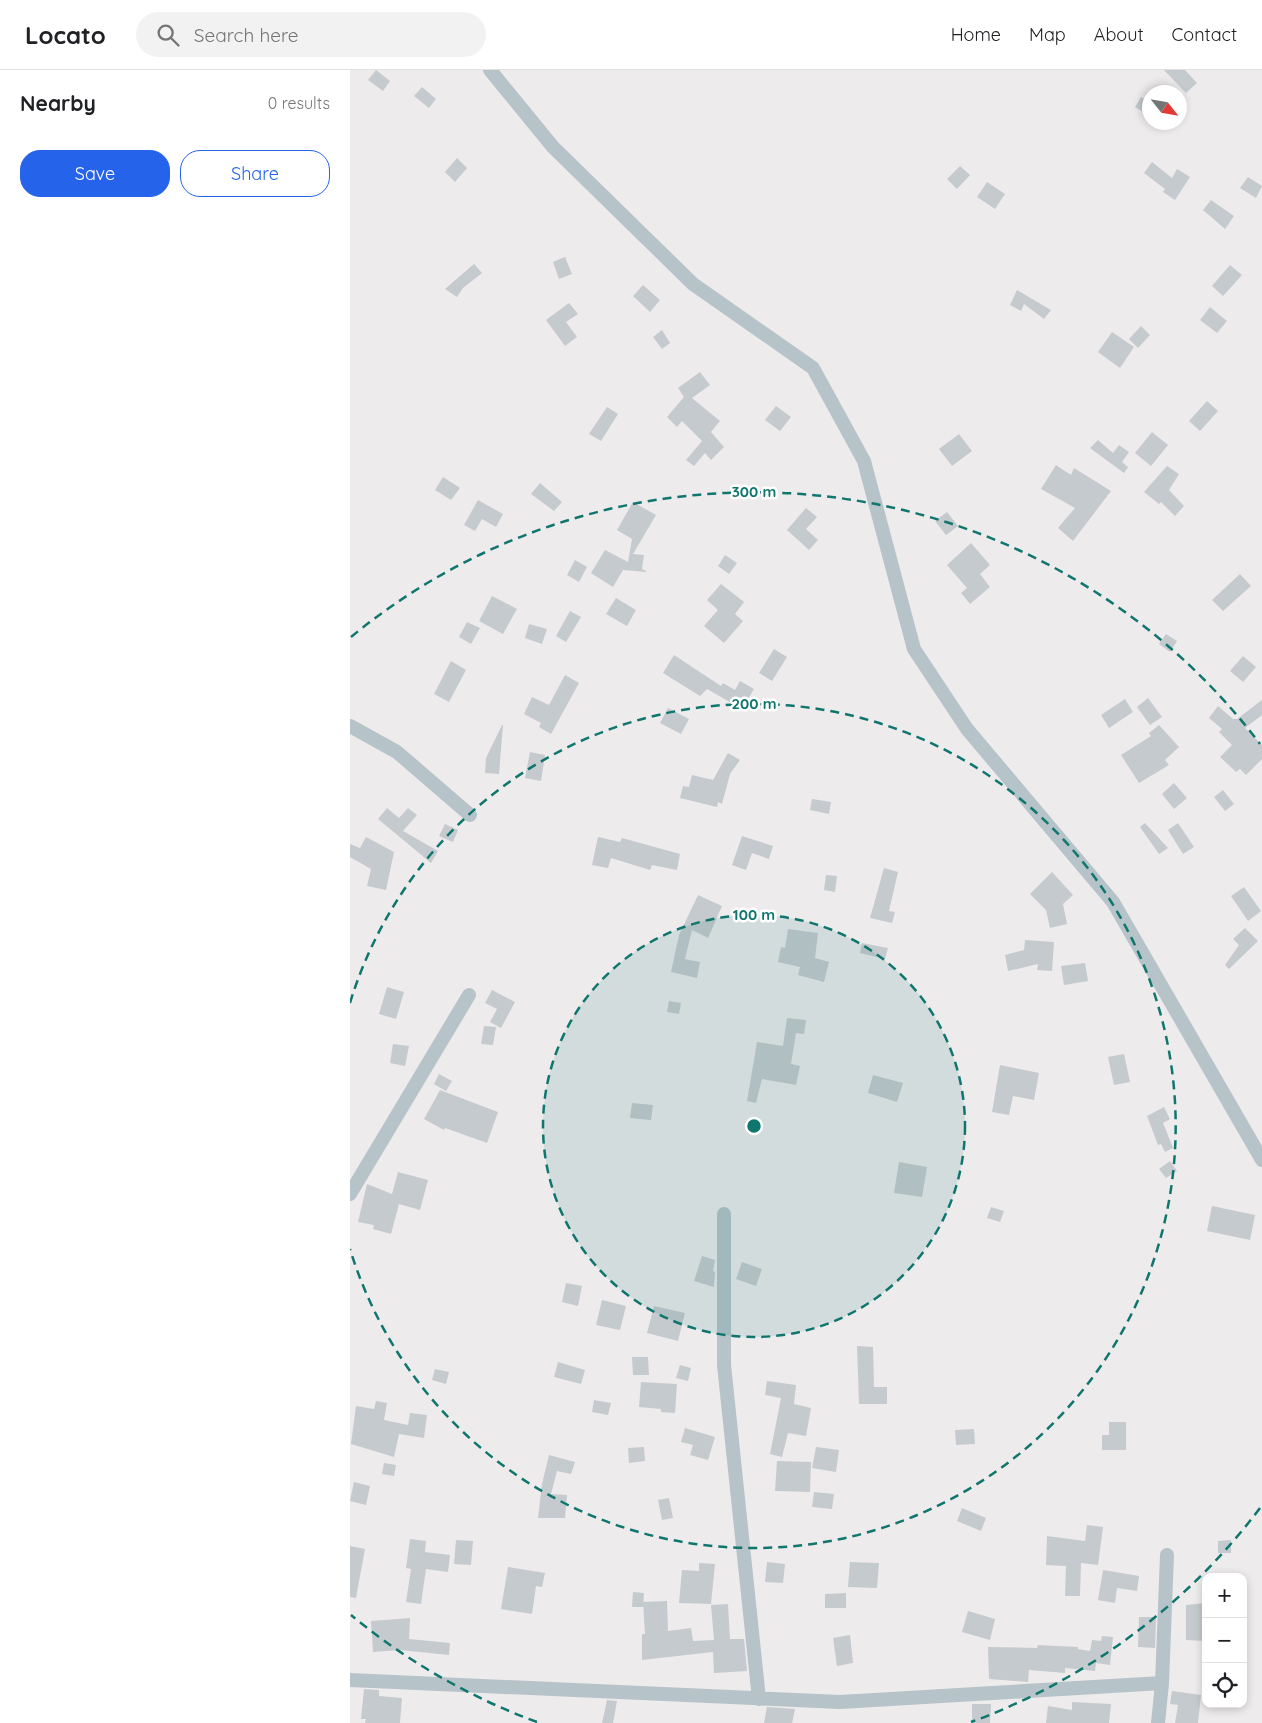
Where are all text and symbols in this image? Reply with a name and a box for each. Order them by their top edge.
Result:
search box [136,12,486,57]
text: Locato [25,20,106,50]
icon: search [154,21,182,49]
text: Search here [194,23,299,47]
text: Home [951,23,1001,46]
text: Map [1029,23,1066,46]
text: About [1094,23,1144,46]
text: Contact [1172,23,1237,46]
north arrow [1142,85,1187,130]
text: Nearby [20,90,96,116]
text: 0 results [268,93,330,113]
button: Save [20,150,170,197]
button: Share [180,150,330,197]
text: 300 m [732,482,776,501]
text: 200 m [732,694,777,713]
text: 100 m [733,905,775,924]
centre of rings [745,1117,763,1135]
map controls [1202,1573,1247,1708]
button: + [1202,1573,1247,1618]
button: − [1202,1618,1247,1663]
button: locate [1202,1663,1247,1708]

